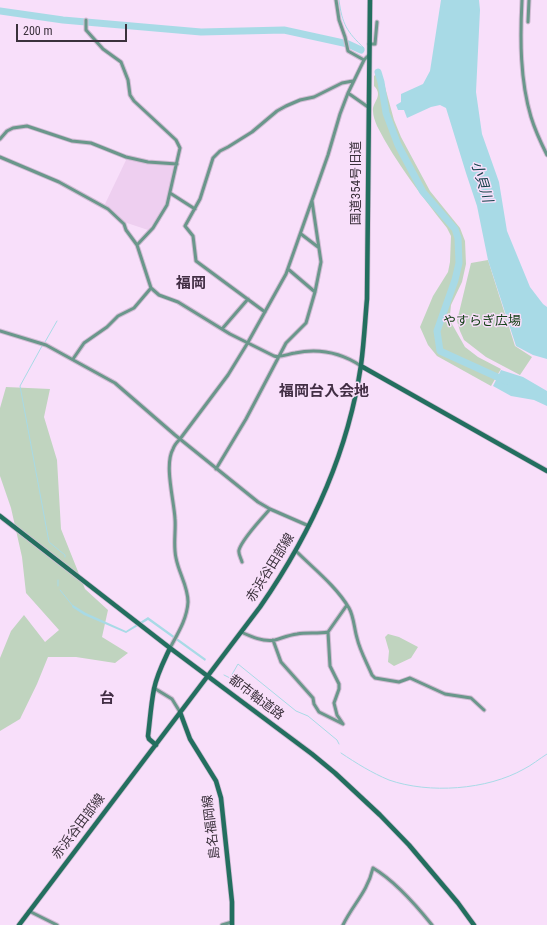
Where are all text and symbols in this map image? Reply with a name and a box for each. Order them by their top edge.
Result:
scale bar [18,16,129,42]
text: 200 m [23,24,53,38]
street label: 国道354号旧道 [349,141,365,225]
water label: 小貝川 [467,159,495,205]
district label: 福岡 [176,275,206,293]
park label: やすらぎ広場 [443,314,521,330]
district label: 福岡台入会地 [279,383,369,401]
street label: 赤浜谷田部線 [244,531,298,605]
street label: 都市軸道路 [225,672,287,724]
district label: 台 [100,690,114,708]
street label: 赤浜谷田部線 [49,791,109,863]
street label: 島名福岡線 [200,794,224,860]

